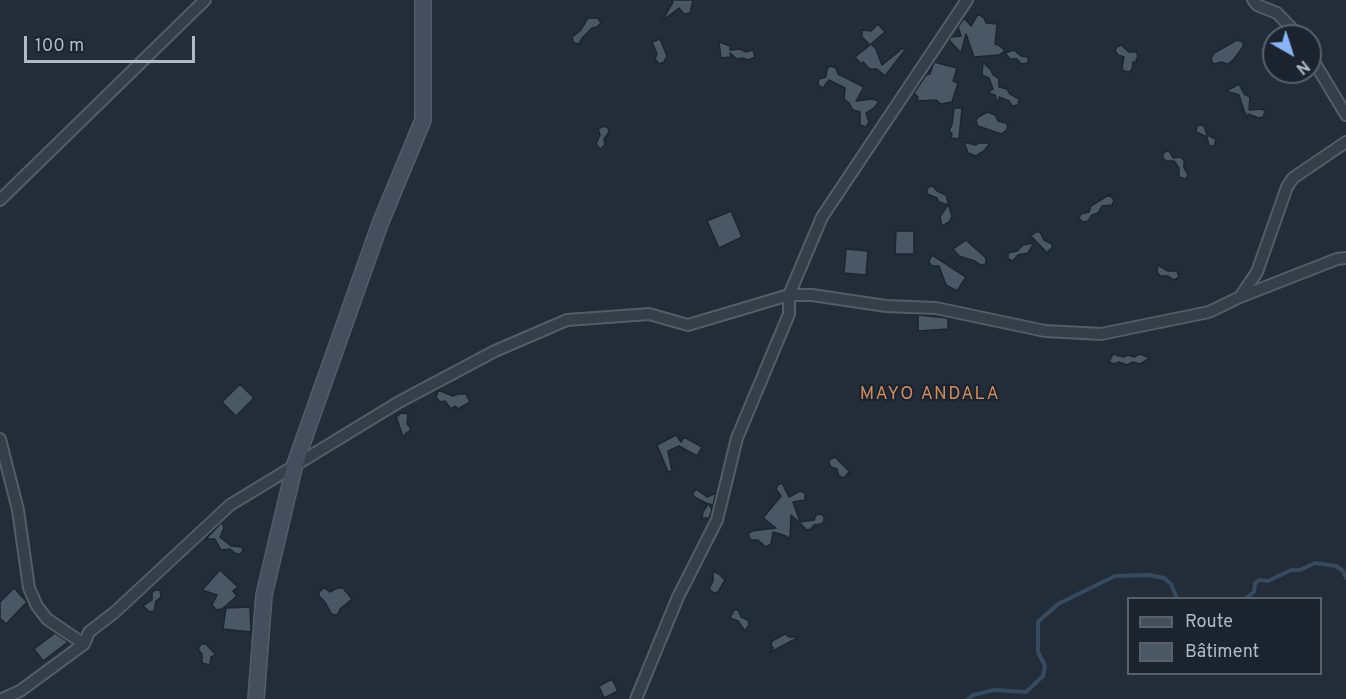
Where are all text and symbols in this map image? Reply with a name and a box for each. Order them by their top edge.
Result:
scale bar [27,24,198,62]
north arrow [1262,24,1322,84]
text: 100 m [35,35,84,58]
text: N [1291,55,1313,78]
district label: MAYO ANDALA [860,384,1000,406]
legend [1127,597,1322,675]
text: Route [1185,611,1233,634]
text: Bâtiment [1185,641,1259,664]

